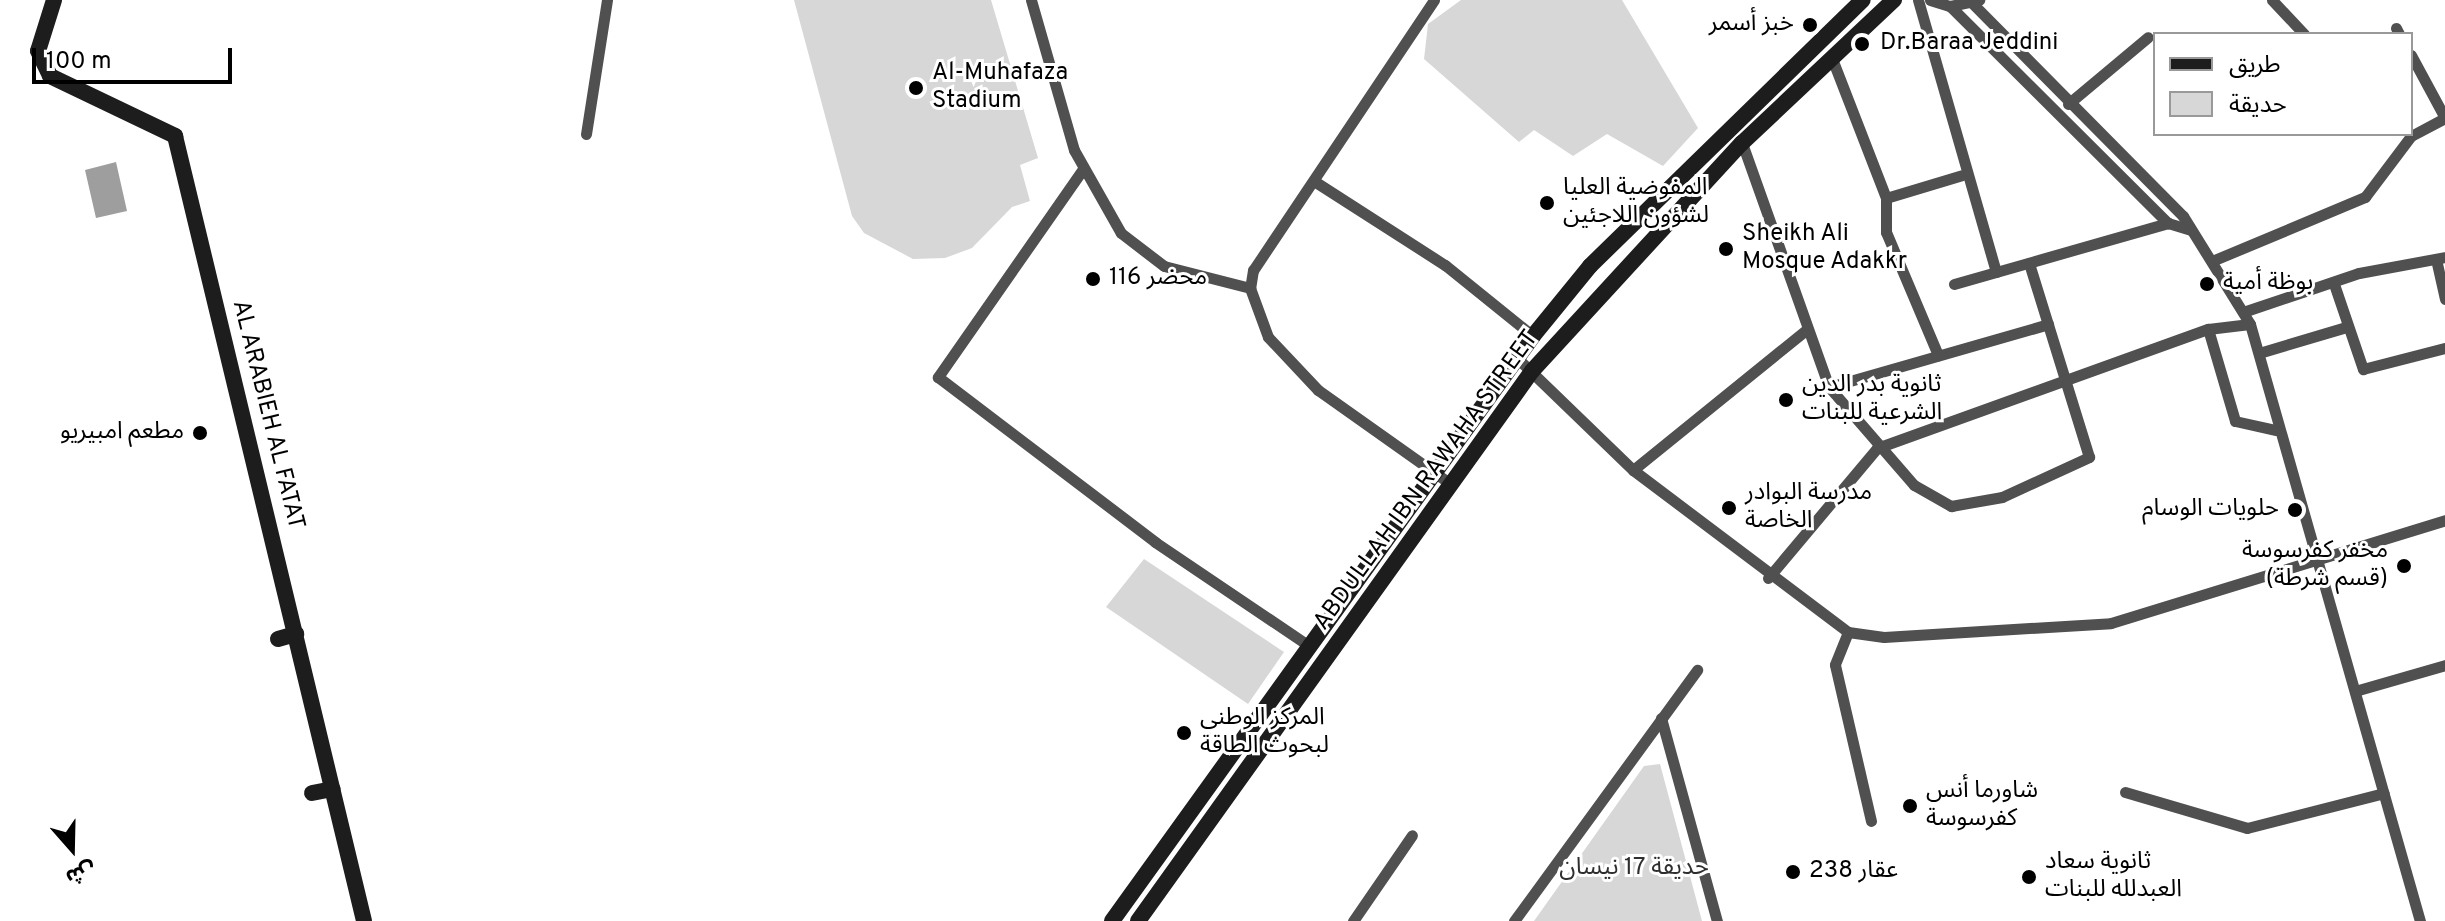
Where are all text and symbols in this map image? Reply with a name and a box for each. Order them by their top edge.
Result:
place label: خبز أسمر [1709,11,1794,39]
marker: خبز أسمر [1801,16,1819,34]
place label: Dr.Baraa Jeddini [1880,30,2058,58]
scale bar [36,32,236,82]
legend [2153,32,2413,136]
marker: Dr.Baraa Jeddini [1851,33,1873,55]
text: 100 m [46,47,112,77]
text: طريق [2229,51,2281,81]
place label: Al-Muhafaza Stadium [932,60,1068,116]
marker: Al-Muhafaza Stadium [907,79,925,97]
text: حديقة [2229,91,2287,121]
place label: المفوضية العليا لشؤون اللاجئين [1563,175,1709,231]
marker: المفوضية العليا لشؤون اللاجئين [1538,194,1556,212]
place label: Sheikh Ali Mosque Adakkr [1742,221,1908,277]
marker: Sheikh Ali Mosque Adakkr [1717,240,1735,258]
place label: محضر 116 [1109,265,1207,293]
marker: محضر 116 [1084,270,1102,288]
place label: بوظة أمية [2223,270,2313,298]
marker: بوظة أمية [2198,275,2216,293]
street label: AL ARABIEH AL FATAT [224,296,310,534]
street label: ABDULLAH IBN RAWAHA STREET [1308,325,1546,637]
place label: ثانوية بدر الدين الشرعية للبنات [1802,372,1942,428]
marker: ثانوية بدر الدين الشرعية للبنات [1777,391,1795,409]
place label: مطعم امبيريو [60,419,184,447]
marker: مطعم امبيريو [191,424,209,442]
place label: مدرسة البوادر الخاصة [1745,480,1872,536]
place label: حلويات الوسام [2142,496,2279,524]
marker: مدرسة البوادر الخاصة [1720,499,1738,517]
marker: حلويات الوسام [2286,501,2304,519]
place label: مخفر كفرسوسة (قسم شرطة) [2242,538,2388,594]
marker: مخفر كفرسوسة (قسم شرطة) [2395,557,2413,575]
place label: المركز الوطني لبحوث الطاقة [1200,705,1329,761]
marker: المركز الوطني لبحوث الطاقة [1175,724,1193,742]
place label: شاورما أنس كفرسوسة [1926,778,2038,834]
marker: شاورما أنس كفرسوسة [1901,797,1919,815]
north arrow [32,809,112,889]
place label: ثانوية سعاد العبدلله للبنات [2045,849,2182,905]
text: ش [62,854,99,890]
park label: حديقة 17 نيسان [1559,855,1709,883]
place label: عقار 238 [1809,858,1898,886]
marker: عقار 238 [1784,863,1802,881]
marker: ثانوية سعاد العبدلله للبنات [2020,868,2038,886]

